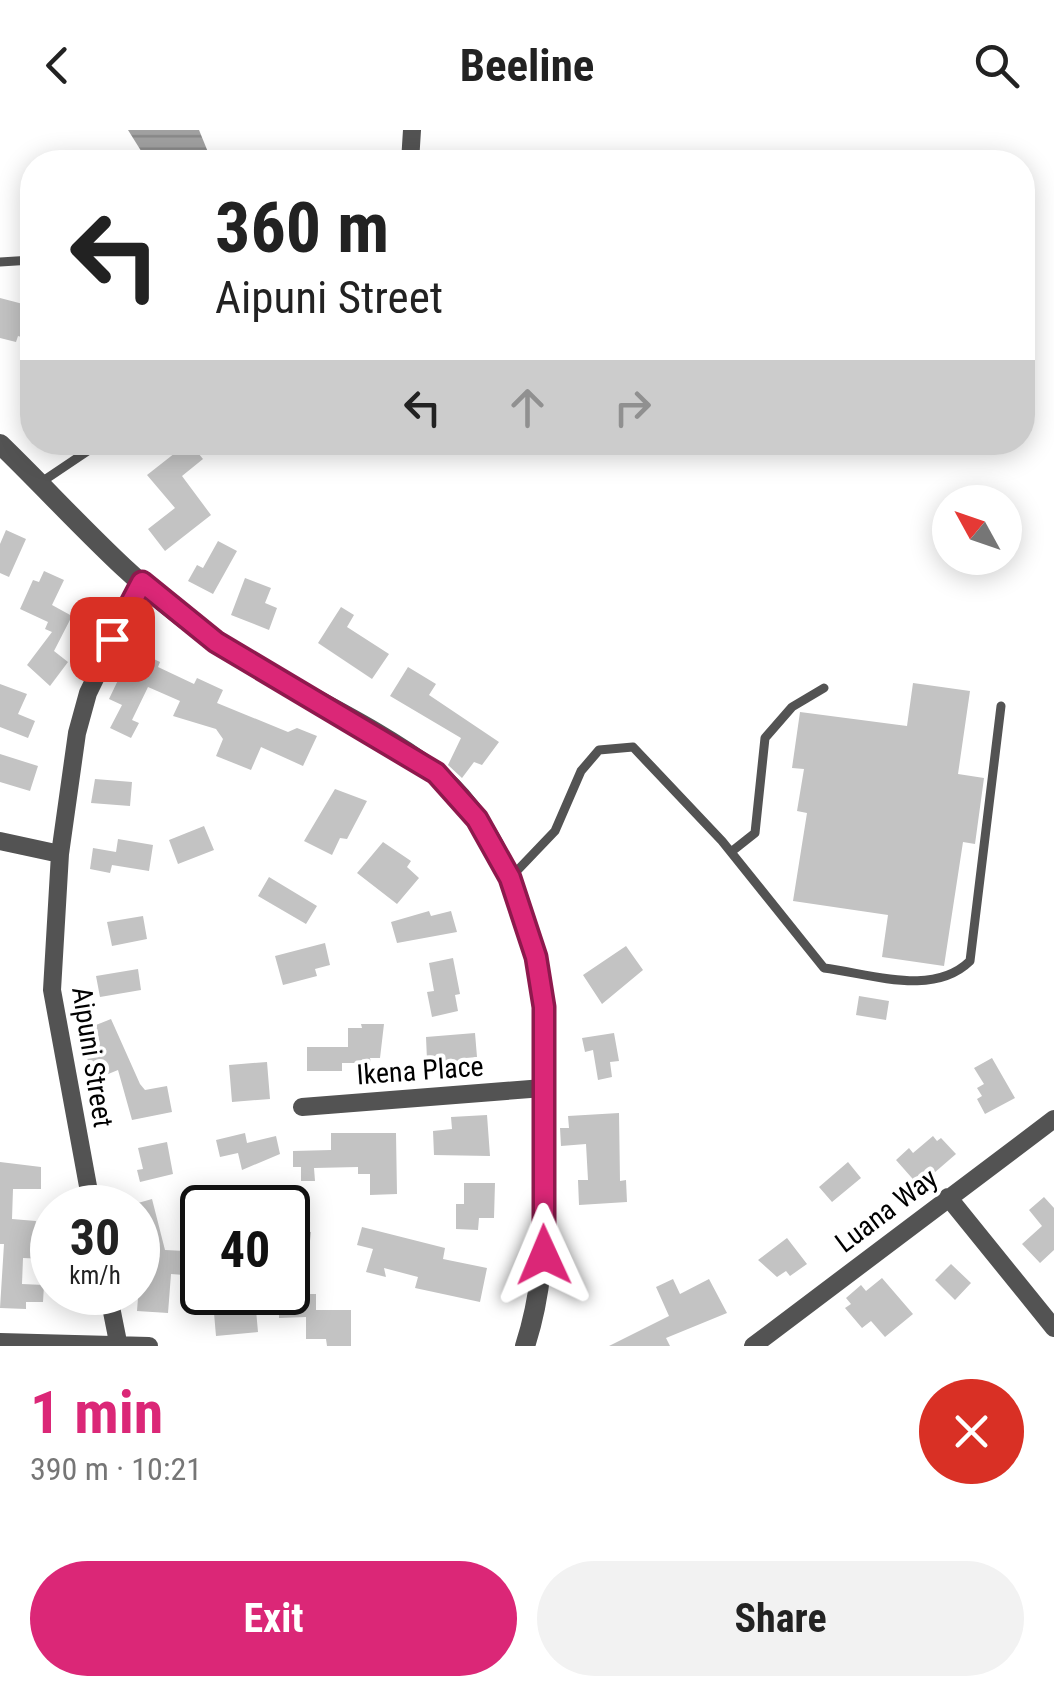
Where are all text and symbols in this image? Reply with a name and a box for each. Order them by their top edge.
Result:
icon: back [30,38,85,93]
icon: search [969,38,1024,93]
text: Beeline [460,39,594,92]
text: 360 m [215,187,389,269]
icon: left [50,190,180,320]
text: Aipuni Street [215,271,443,324]
icon: left [395,380,450,435]
icon: ahead [500,380,555,435]
icon: right [605,380,660,435]
north arrow [932,485,1022,575]
map controls [932,485,1022,575]
pin [70,597,155,682]
icon: arrive [85,612,140,667]
street label: Aipuni Street [65,984,120,1130]
street label: Ikena Place [355,1050,485,1091]
street label: Luana Way [829,1161,944,1259]
speed limit sign: 40 [180,1185,310,1315]
position arrow [492,1203,596,1307]
text: 30 [70,1209,120,1267]
text: km/h [69,1261,121,1290]
text: 1 min [30,1377,163,1448]
button: close [919,1379,1024,1484]
text: 390 m · 10:21 [30,1450,202,1488]
button: Exit [30,1561,517,1676]
button: Share [537,1561,1024,1676]

